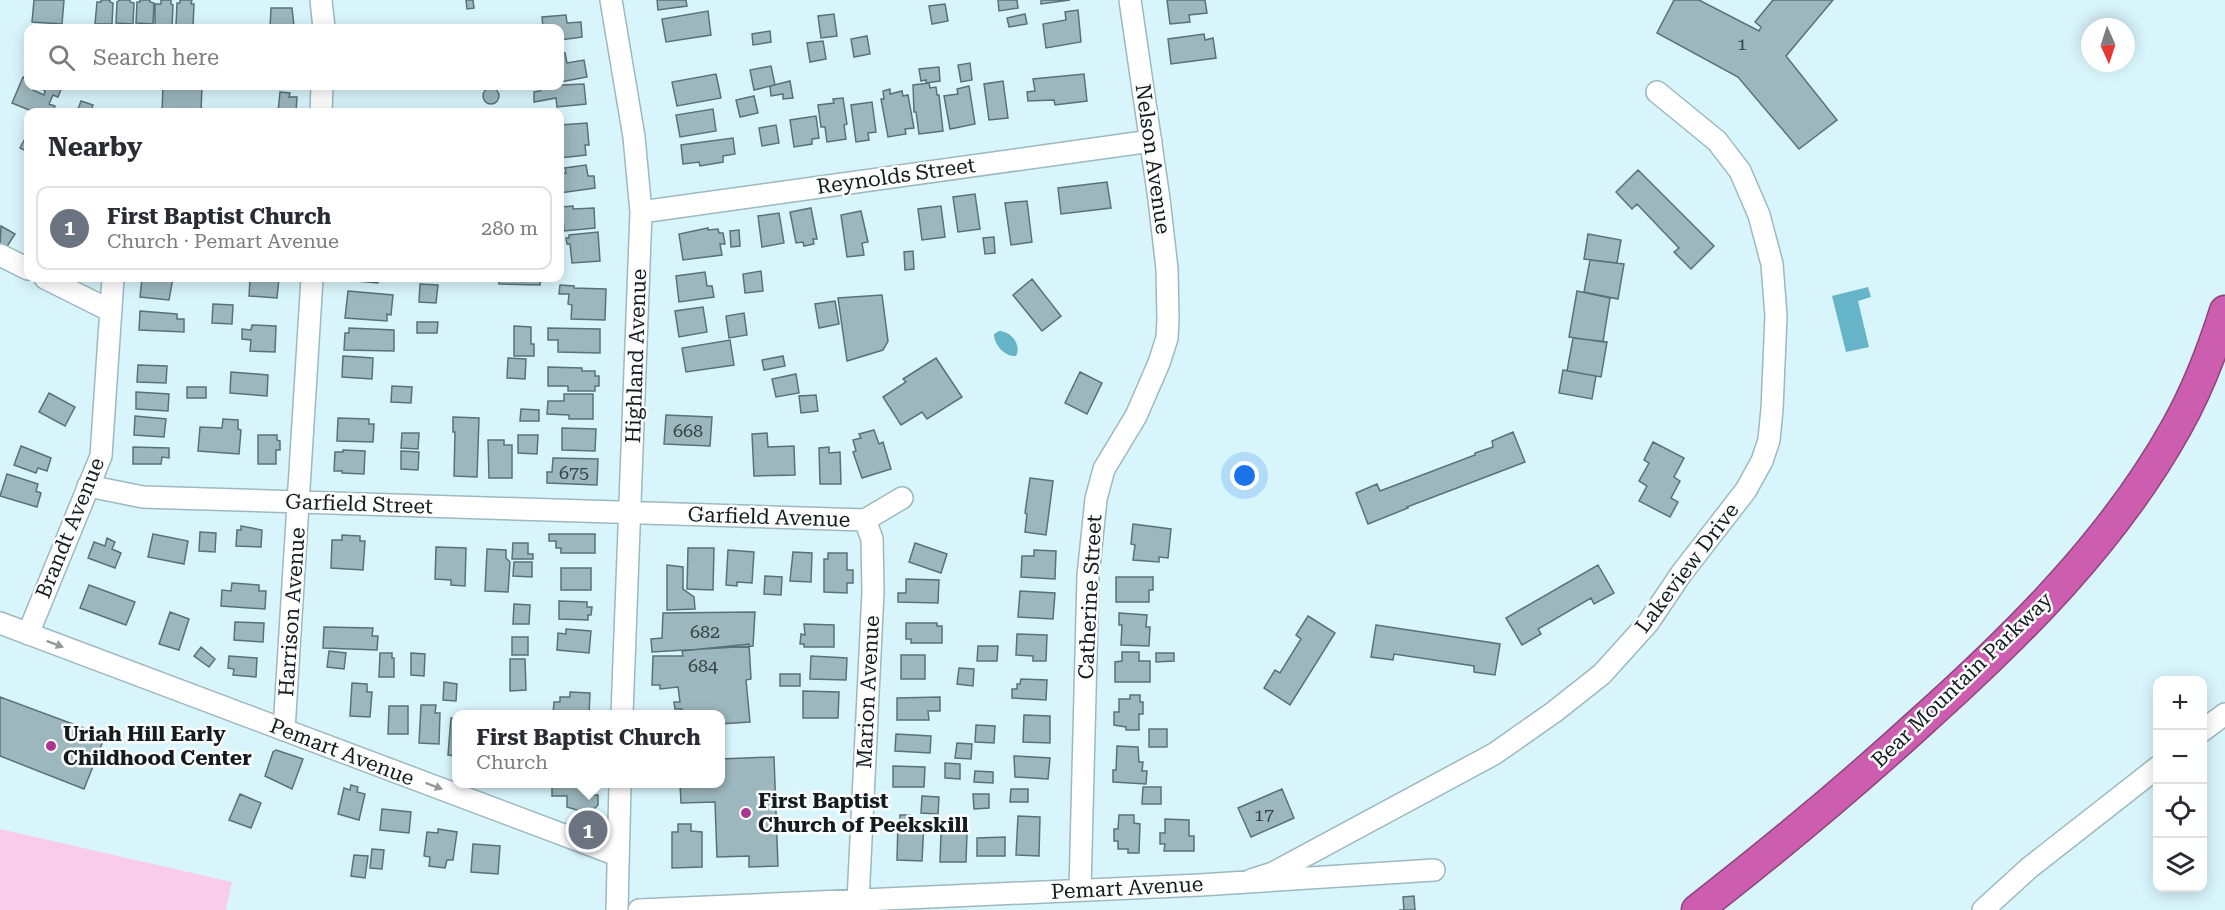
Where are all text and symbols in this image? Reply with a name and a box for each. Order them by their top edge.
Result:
north arrow [2081,18,2135,72]
search box [24,24,564,90]
house number: 1 [1737,33,1747,54]
icon: search [45,41,78,74]
text: Search here [93,45,219,70]
street label: Nelson Avenue [1131,82,1175,236]
text: Nearby [48,132,142,162]
street label: Reynolds Street [815,153,977,199]
text: First Baptist Church [107,204,331,229]
text: 1 [64,216,75,240]
text: 280 m [481,216,538,240]
text: Church · Pemart Avenue [107,229,339,253]
street label: Highland Avenue [621,268,651,444]
house number: 668 [673,420,703,441]
street label: Brandt Avenue [31,454,109,602]
your location [1230,461,1259,490]
house number: 675 [559,462,589,483]
street label: Garfield Street [285,489,433,519]
street label: Lakeview Drive [1630,498,1744,638]
street label: Garfield Avenue [687,502,851,532]
street label: Catherine Street [1074,514,1106,680]
street label: Harrison Avenue [274,527,310,697]
street label: Bear Mountain Parkway [1867,587,2058,772]
street label: Marion Avenue [852,615,884,769]
house number: 682 [690,621,720,642]
one-way arrow [46,639,64,649]
house number: 684 [688,655,718,676]
map controls [2153,676,2207,892]
button: + [2153,676,2207,730]
popup [452,710,725,788]
street label: Pemart Avenue [267,713,417,791]
place label: Uriah Hill Early Childhood Center [63,722,252,770]
text: First Baptist Church [476,725,701,750]
button: − [2153,730,2207,784]
marker: Uriah Hill Early Childhood Center [44,739,58,753]
text: Church [476,750,548,774]
one-way arrow [425,782,443,791]
button: locate [2153,784,2207,838]
place label: First Baptist Church of Peekskill [758,789,968,837]
house number: 17 [1254,804,1274,825]
marker: First Baptist Church of Peekskill [739,806,753,820]
pin: 1 [568,808,608,852]
button: layers [2153,838,2207,892]
street label: Pemart Avenue [1050,872,1204,904]

